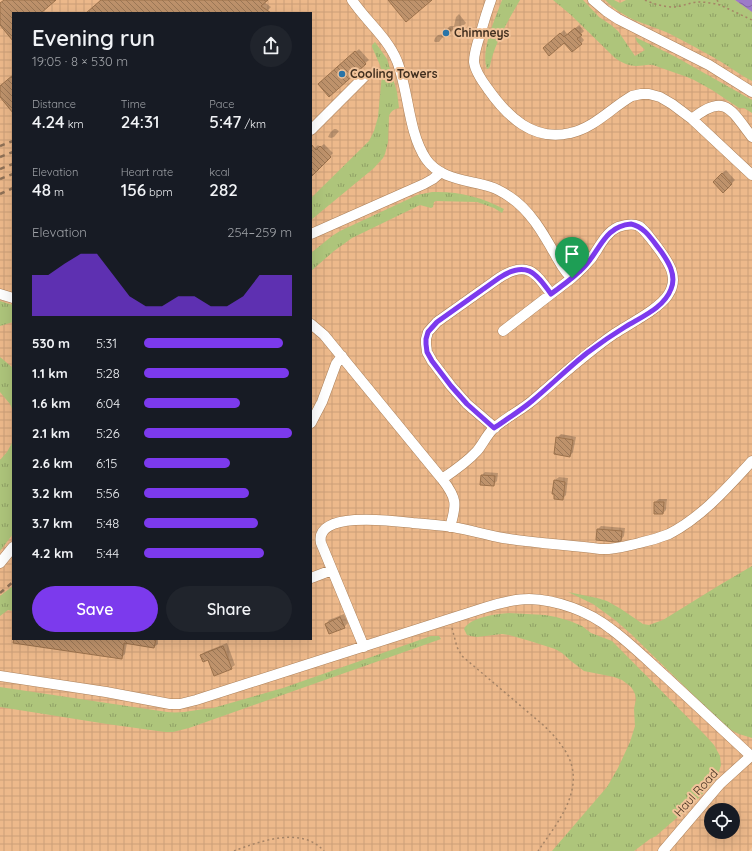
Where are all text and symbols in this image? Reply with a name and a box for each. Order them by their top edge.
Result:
text: Evening run [32,24,155,52]
button: share [250,25,292,67]
place label: Chimneys [454,25,510,40]
marker: Chimneys [441,28,451,38]
text: 19:05 · 8 × 530 m [32,53,128,69]
place label: Cooling Towers [350,66,438,81]
marker: Cooling Towers [337,69,347,79]
text: Distance [32,97,76,111]
text: Time [121,97,146,111]
text: Pace [209,97,234,111]
text: 4.24 [32,111,65,132]
text: 24:31 [121,111,160,132]
text: 5:47 [209,111,241,132]
text: km [65,117,84,131]
text: /km [241,117,266,131]
text: Elevation [32,165,78,179]
text: Heart rate [121,165,173,179]
text: kcal [209,165,230,179]
text: 48 [32,179,51,200]
text: 156 [121,179,146,200]
text: 282 [209,179,238,200]
text: m [51,185,64,199]
text: bpm [146,185,172,199]
text: Elevation [32,224,87,240]
text: 254–259 m [227,224,292,240]
pin [555,237,589,278]
icon: arrive [561,243,583,265]
text: 530 m [32,335,70,351]
text: 5:31 [96,335,117,351]
text: 1.1 km [32,365,68,381]
text: 5:28 [96,365,120,381]
text: 1.6 km [32,395,71,411]
text: 6:04 [96,395,120,411]
text: 2.1 km [32,425,70,441]
text: 5:26 [96,425,120,441]
text: 2.6 km [32,455,73,471]
text: 6:15 [96,455,117,471]
text: 3.2 km [32,485,73,501]
text: 5:56 [96,485,120,501]
text: 3.7 km [32,515,72,531]
text: 5:48 [96,515,119,531]
text: 4.2 km [32,545,73,561]
text: 5:44 [96,545,119,561]
button: Save [32,586,158,632]
button: Share [166,586,292,632]
street label: Haul Road [671,766,721,819]
map controls [704,803,740,839]
button: locate [704,803,740,839]

